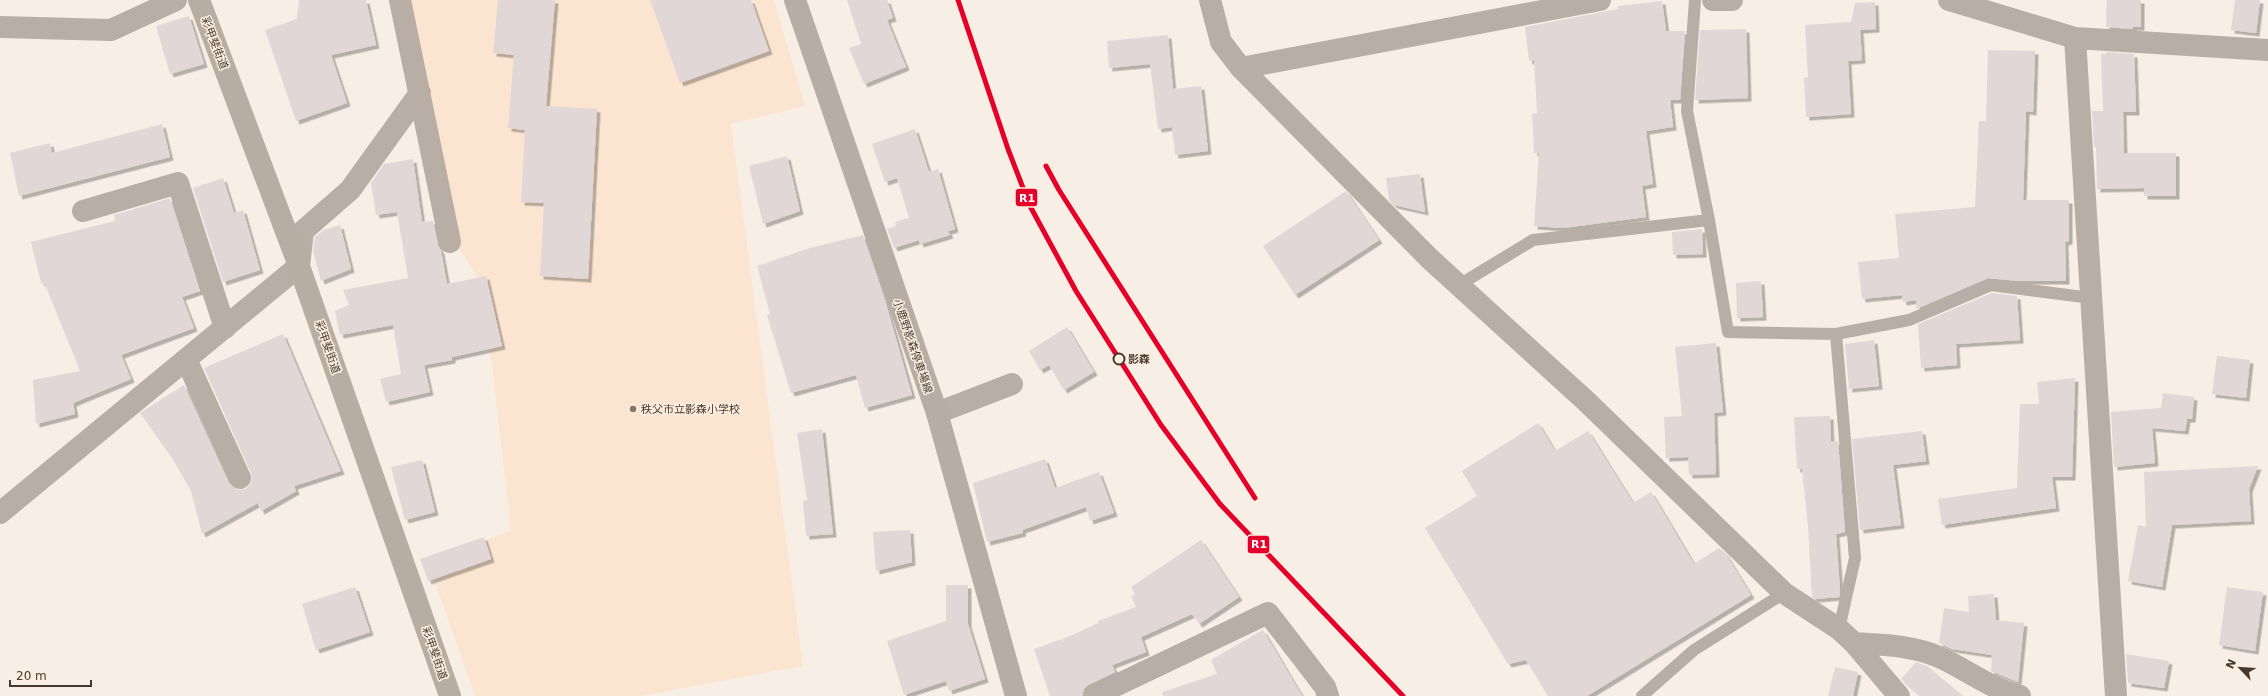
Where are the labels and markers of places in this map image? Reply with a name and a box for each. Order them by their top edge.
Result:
marker: 影森 [1112,352,1126,366]
place label: 影森 [1128,353,1150,366]
place label: 秩父市立影森小学校 [641,403,740,416]
marker: 秩父市立影森小学校 [628,404,638,414]

